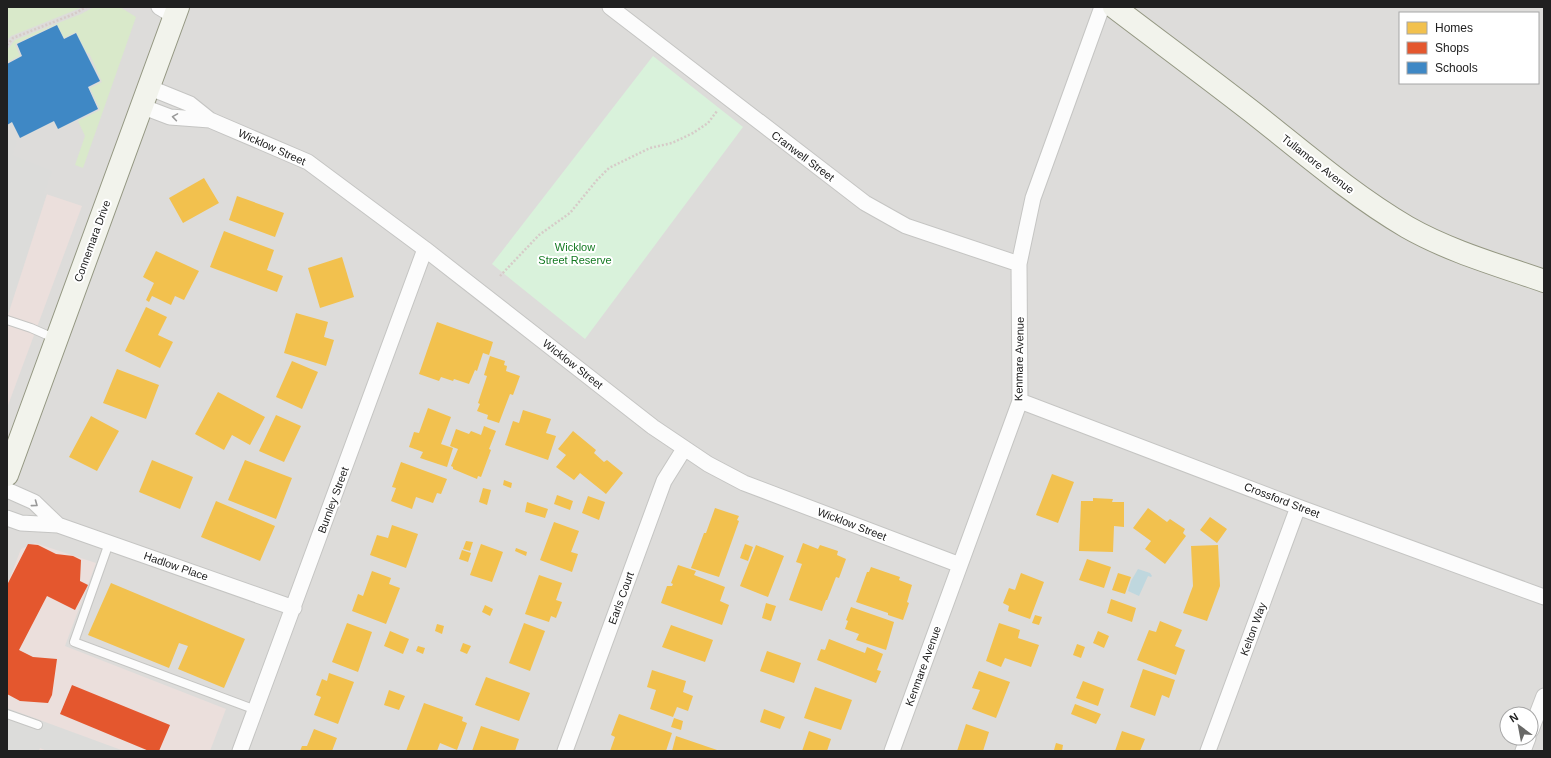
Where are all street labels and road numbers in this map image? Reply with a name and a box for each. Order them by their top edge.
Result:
street label: Wicklow Street [236,127,308,167]
street label: Cranwell Street [769,129,837,183]
street label: Tullamore Avenue [1280,132,1356,196]
street label: Connemara Drive [72,198,112,284]
street label: Kenmare Avenue [1012,317,1026,401]
street label: Wicklow Street [541,337,605,391]
street label: Burnley Street [315,465,351,535]
street label: Crossford Street [1242,480,1322,520]
street label: Wicklow Street [816,505,888,543]
street label: Hadlow Place [142,549,210,583]
street label: Earls Court [606,570,636,626]
street label: Kelton Way [1238,600,1268,657]
street label: Kenmare Avenue [903,624,943,708]

